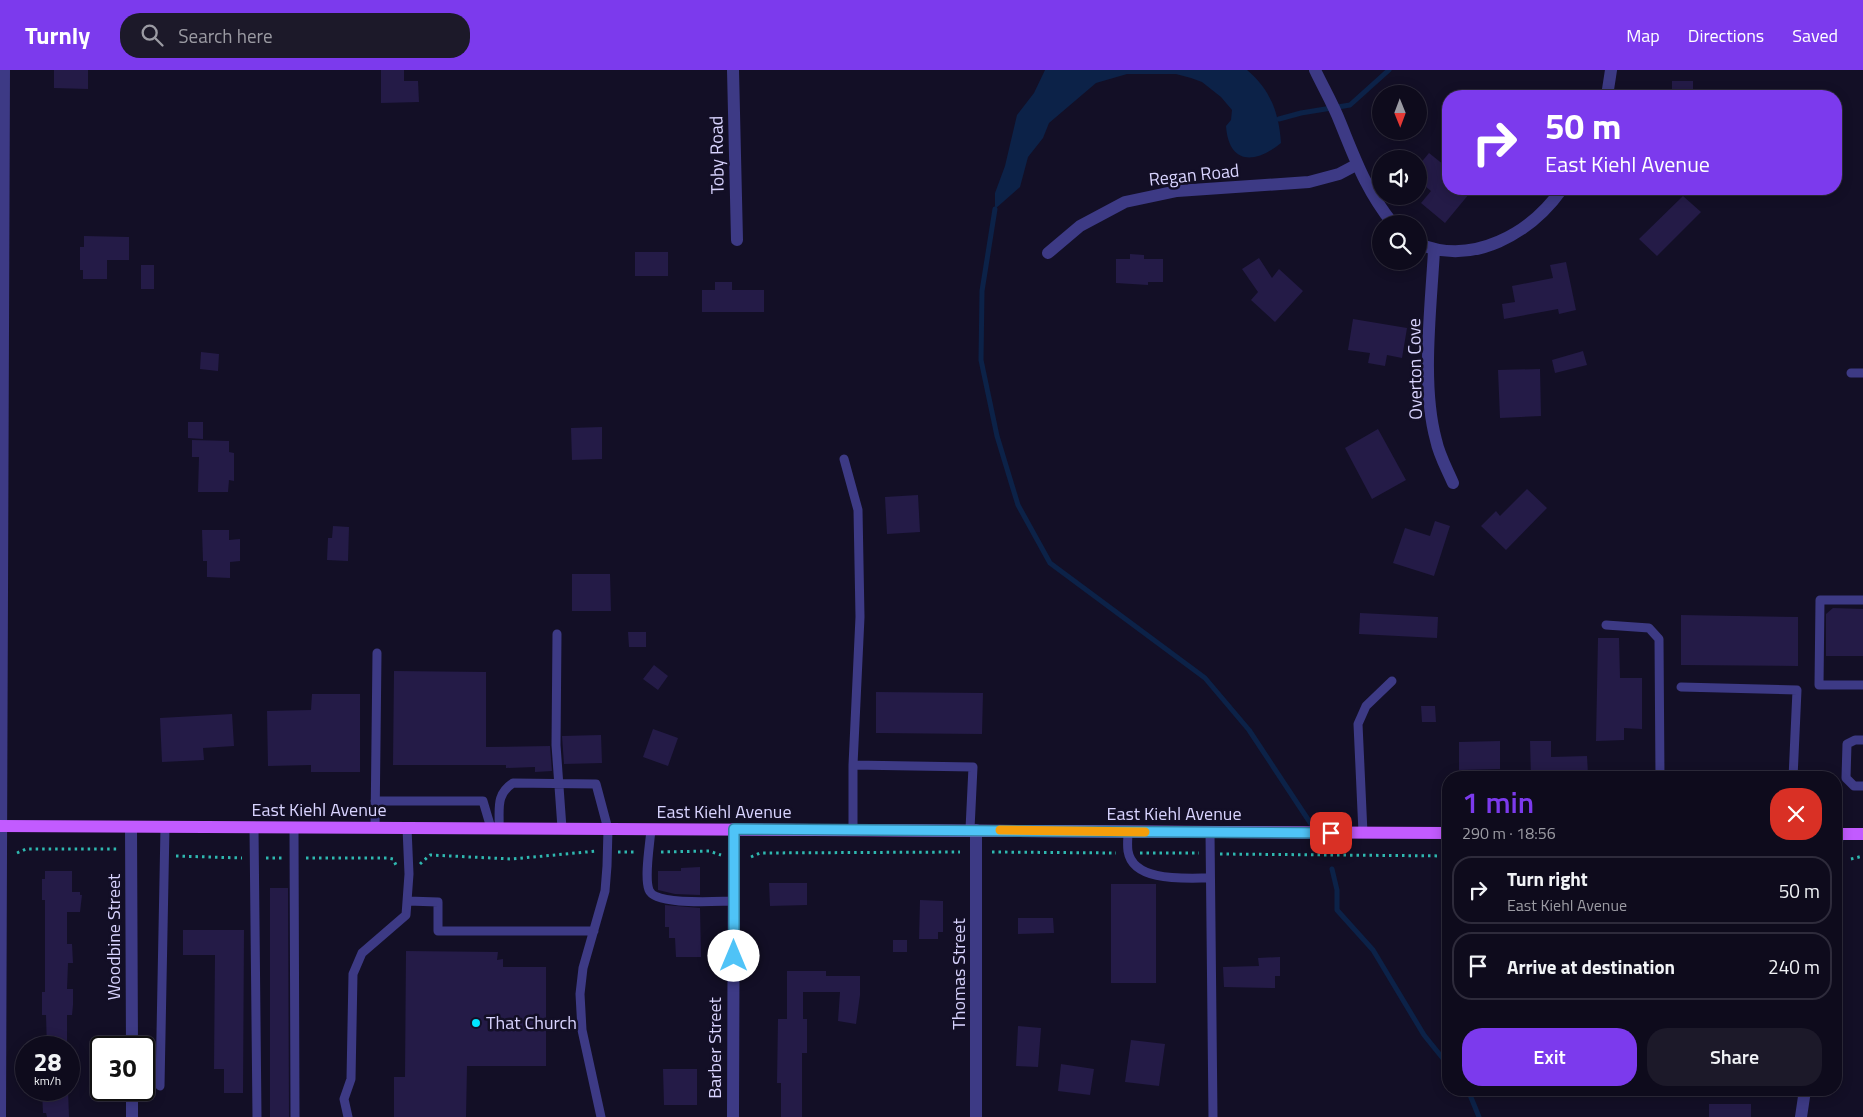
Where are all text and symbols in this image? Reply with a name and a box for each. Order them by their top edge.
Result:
search box [120,13,470,58]
text: Turnly [25,17,90,53]
icon: search [138,21,166,49]
text: Search here [178,21,273,50]
text: Map [1626,22,1660,49]
text: Directions [1688,22,1764,49]
text: Saved [1792,22,1838,49]
north arrow [1372,85,1428,140]
map controls [1372,85,1427,270]
text: 50 m [1545,99,1621,153]
icon: right [1462,110,1527,175]
street label: Toby Road [702,116,731,194]
text: East Kiehl Avenue [1545,147,1710,181]
button: sound [1372,150,1427,205]
street label: Regan Road [1147,156,1241,193]
button: search [1372,215,1427,270]
street label: Overton Cove [1400,318,1429,420]
text: 1 min [1462,779,1534,825]
button: close [1770,788,1822,840]
street label: East Kiehl Avenue [252,796,386,823]
street label: East Kiehl Avenue [657,798,791,825]
street label: East Kiehl Avenue [1107,800,1241,827]
pin [1310,812,1352,854]
icon: arrive [1317,819,1345,847]
text: 290 m · 18:56 [1462,821,1556,845]
text: Turn right [1507,864,1588,893]
street label: Woodbine Street [100,873,127,1000]
icon: right [1464,876,1492,904]
text: 50 m [1779,876,1820,905]
text: East Kiehl Avenue [1507,893,1627,917]
street label: Thomas Street [945,918,972,1030]
position arrow [707,929,759,981]
icon: arrive [1464,952,1492,980]
text: Arrive at destination [1507,952,1675,981]
text: 240 m [1768,952,1820,981]
street label: Barber Street [701,997,728,1099]
place label: That Church [486,1009,577,1036]
marker: That Church [470,1017,482,1029]
button: Exit [1462,1028,1637,1086]
button: Share [1647,1028,1822,1086]
speed limit sign: 30 [90,1036,155,1101]
text: 28 [33,1043,62,1081]
text: km/h [34,1071,61,1090]

